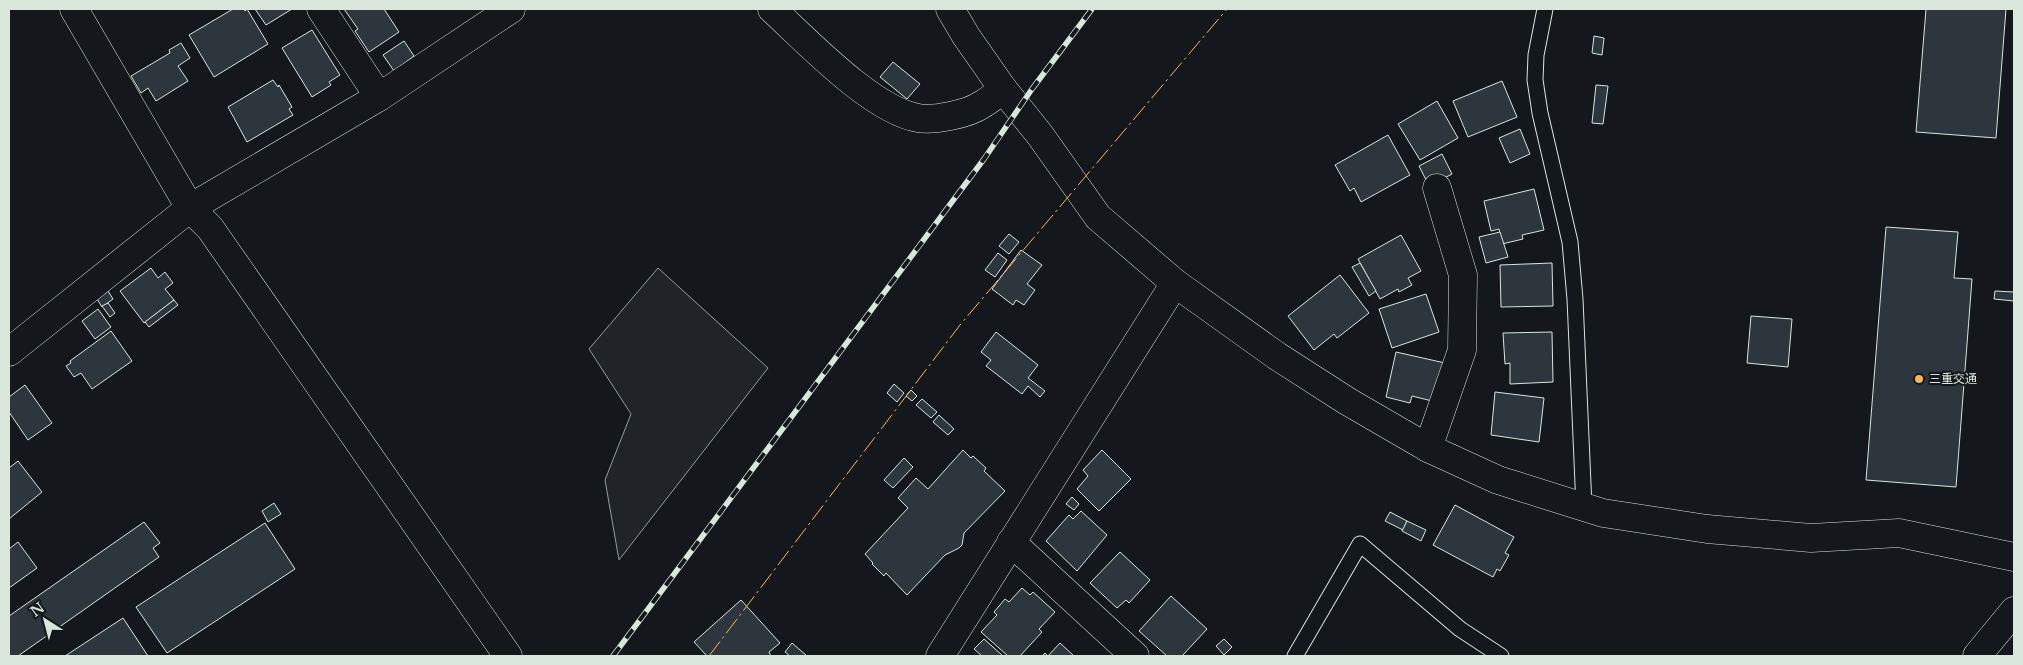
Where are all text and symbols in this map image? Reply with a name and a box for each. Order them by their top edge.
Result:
place label: 三重交通 [1929,371,1977,386]
marker: 三重交通 [1913,373,1925,385]
north arrow [20,595,70,645]
text: N [27,598,48,621]

